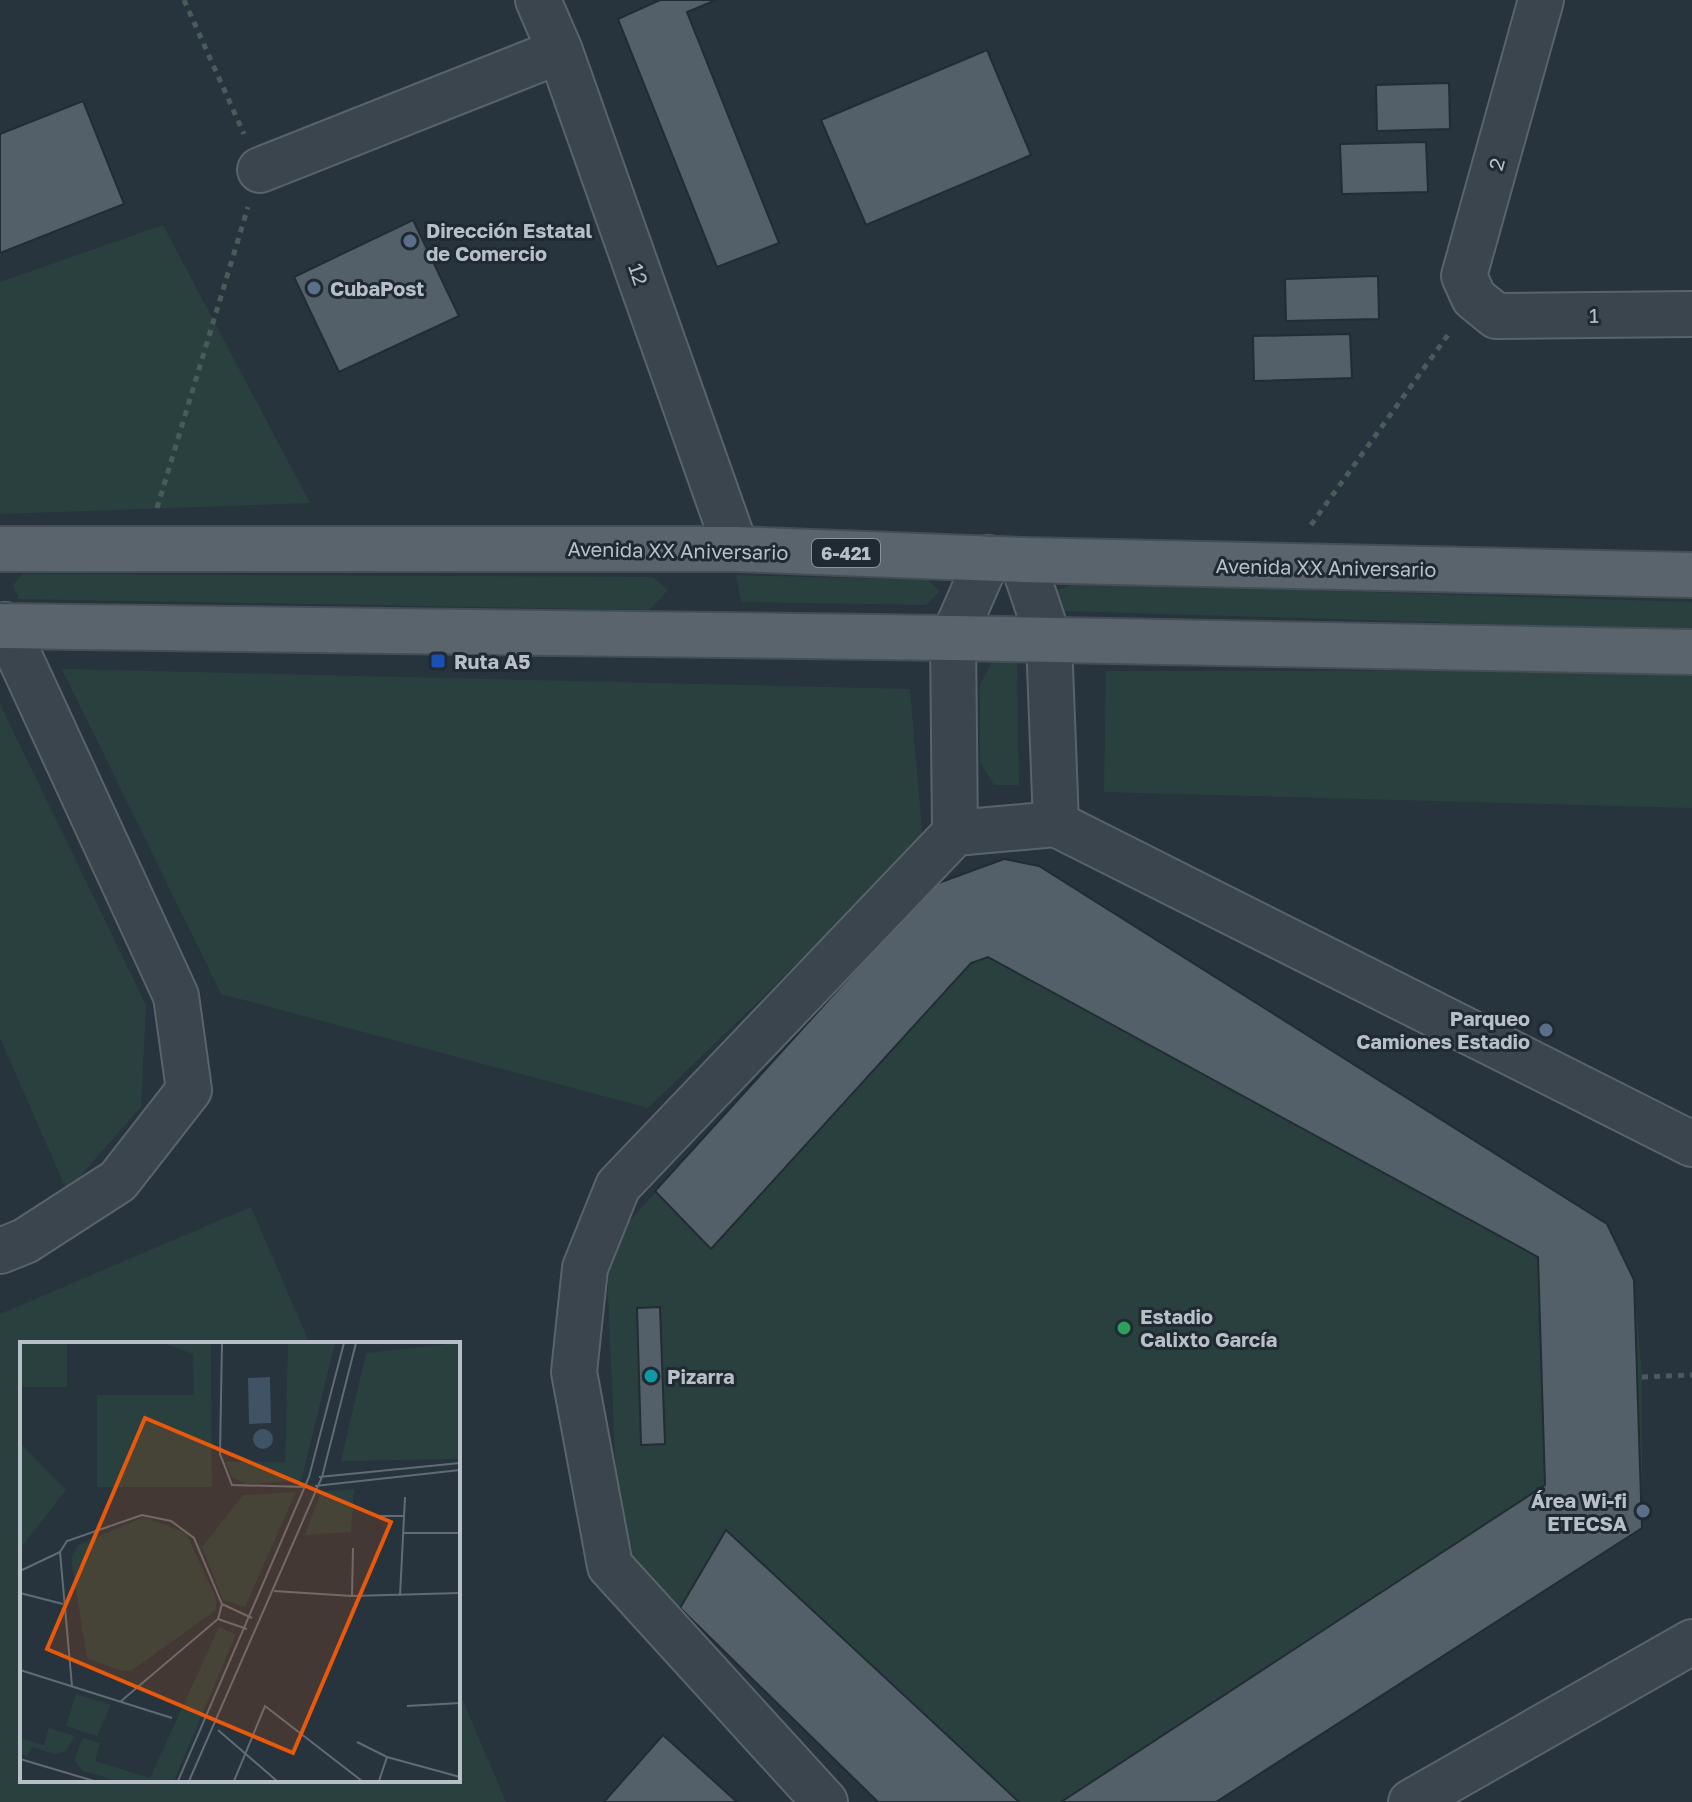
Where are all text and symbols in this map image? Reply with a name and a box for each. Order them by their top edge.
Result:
street label: 2 [1483,155,1509,173]
place label: Dirección Estatal de Comercio [426,218,592,265]
marker: Dirección Estatal de Comercio [401,232,419,250]
street label: 12 [624,260,654,288]
place label: CubaPost [330,276,424,300]
marker: CubaPost [305,279,323,297]
street label: 1 [1589,303,1599,327]
street label: Avenida XX Aniversario [567,536,789,564]
road number: 6-421 [812,539,880,567]
street label: Avenida XX Aniversario [1215,553,1437,581]
place label: Ruta A5 [454,649,531,673]
marker: Ruta A5 [429,652,447,670]
place label: Parqueo Camiones Estadio [1356,1006,1530,1053]
marker: Parqueo Camiones Estadio [1537,1021,1555,1039]
place label: Estadio Calixto García [1140,1304,1277,1351]
marker: Estadio Calixto García [1115,1319,1133,1337]
inset map [20,1342,460,1782]
place label: Pizarra [667,1364,735,1388]
marker: Pizarra [642,1367,660,1385]
place label: Área Wi-fi ETECSA [1531,1488,1627,1535]
marker: Área Wi-fi ETECSA [1634,1502,1652,1520]

